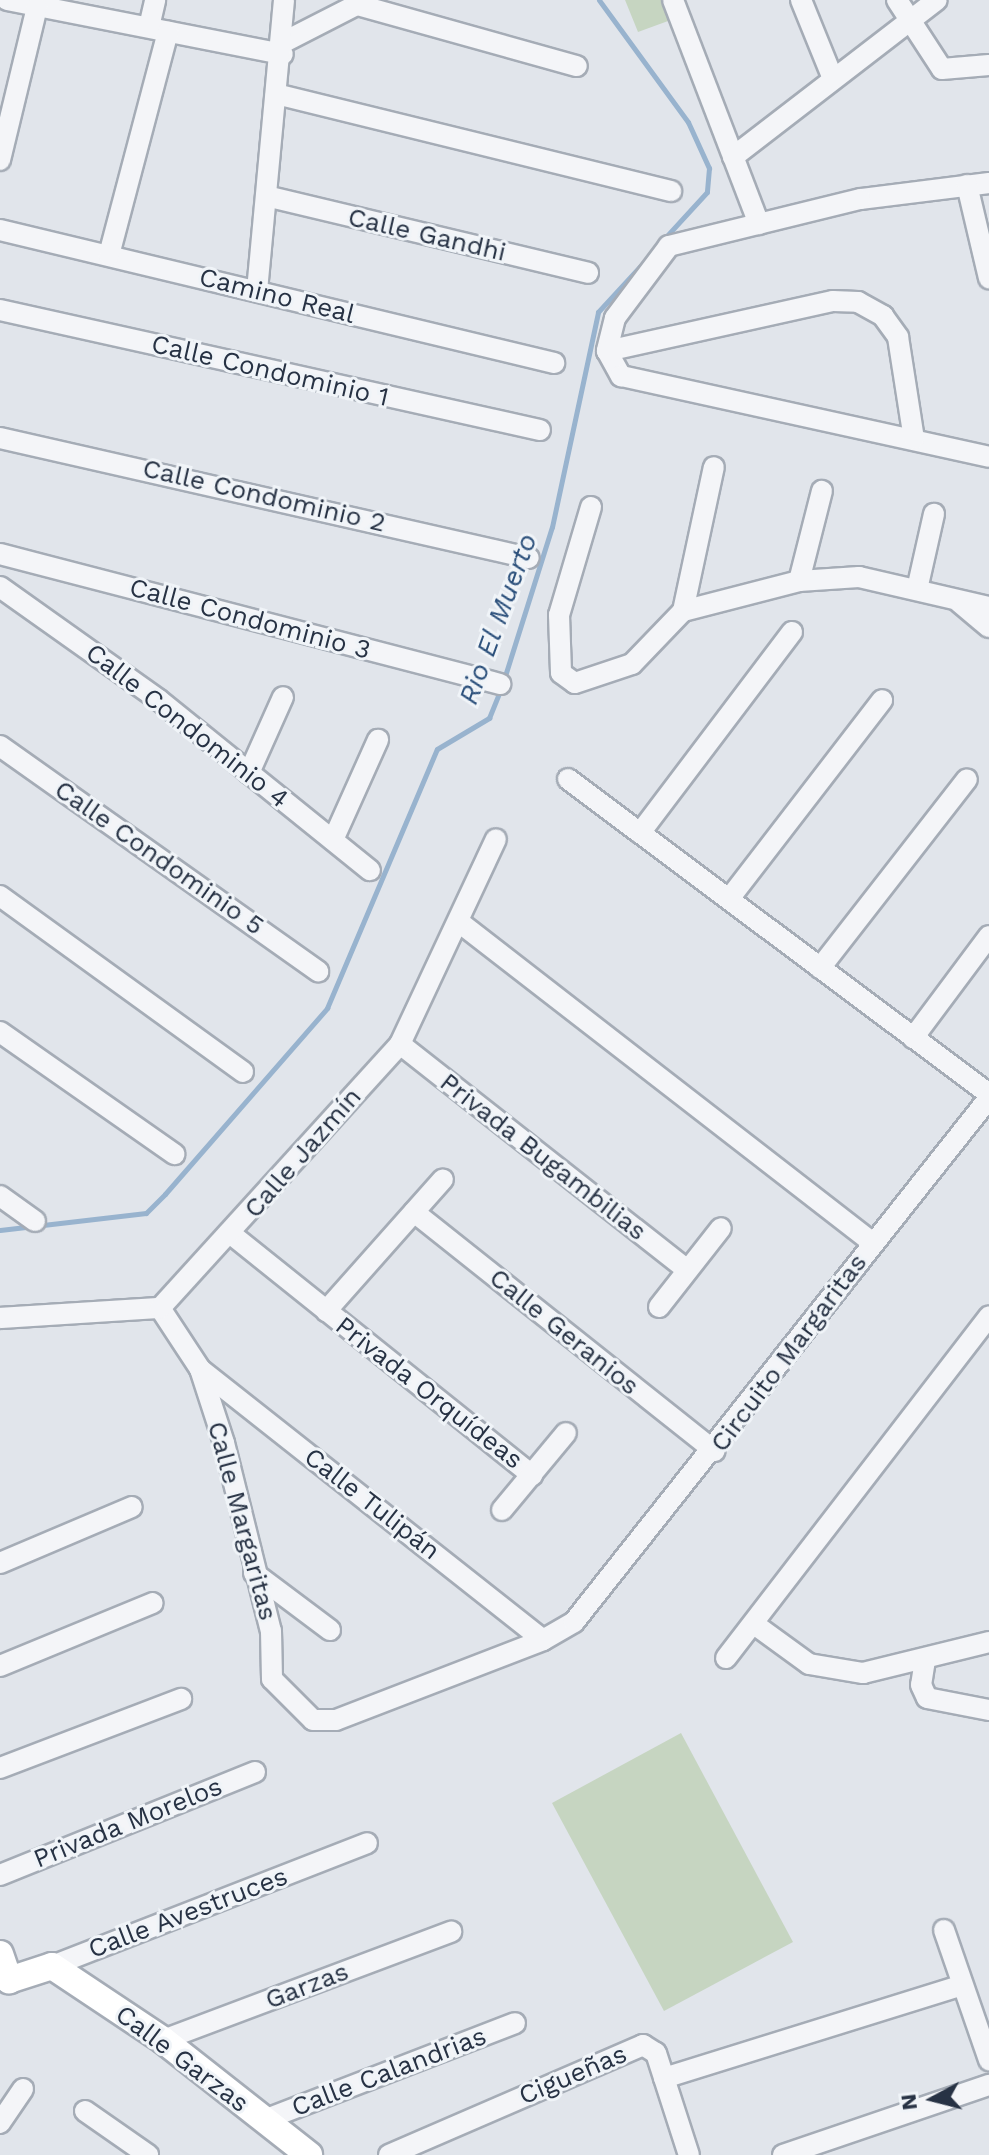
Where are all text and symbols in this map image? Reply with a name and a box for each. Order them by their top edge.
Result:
street label: Calle Gandhi [345,202,509,268]
street label: Camino Real [196,262,358,330]
street label: Calle Condominio 1 [148,328,392,414]
street label: Calle Condominio 2 [140,453,388,539]
water label: Rio El Muerto [451,529,545,709]
street label: Calle Condominio 3 [126,572,374,666]
street label: Calle Condominio 4 [79,637,295,815]
street label: Calle Condominio 5 [48,774,270,942]
street label: Privada Bugambilias [433,1067,653,1247]
street label: Calle Jazmín [238,1081,368,1225]
street label: Circuito Margaritas [704,1248,874,1458]
street label: Calle Geranios [483,1262,645,1402]
street label: Privada Orquídeas [329,1310,529,1476]
street label: Calle Margaritas [200,1418,284,1624]
street label: Calle Tulipán [298,1441,446,1567]
street label: Privada Morelos [29,1771,227,1875]
street label: Calle Avestruces [84,1861,292,1965]
street label: Garzas [261,1956,353,2016]
street label: Calle Garzas [109,1999,255,2119]
street label: Calle Calandrias [287,2021,491,2123]
street label: Cigueñas [514,2038,632,2112]
north arrow [893,2059,973,2139]
text: N [895,2092,922,2112]

